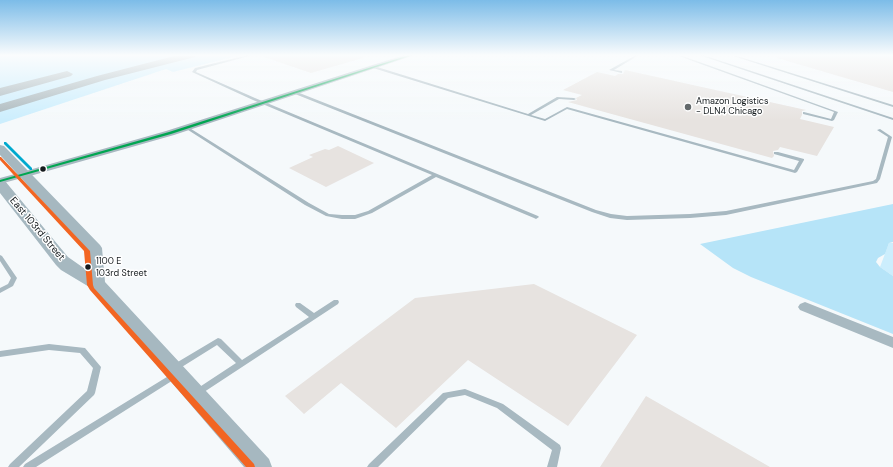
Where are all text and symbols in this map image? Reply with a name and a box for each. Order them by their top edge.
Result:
place label: Amazon Logistics - DLN4 Chicago [696,97,768,118]
marker: Amazon Logistics - DLN4 Chicago [683,102,693,112]
unlabelled marker [38,164,48,174]
street label: East 103rd Street [7,195,67,263]
place label: 1100 E 103rd Street [96,257,147,278]
marker: 1100 E 103rd Street [83,262,93,272]

